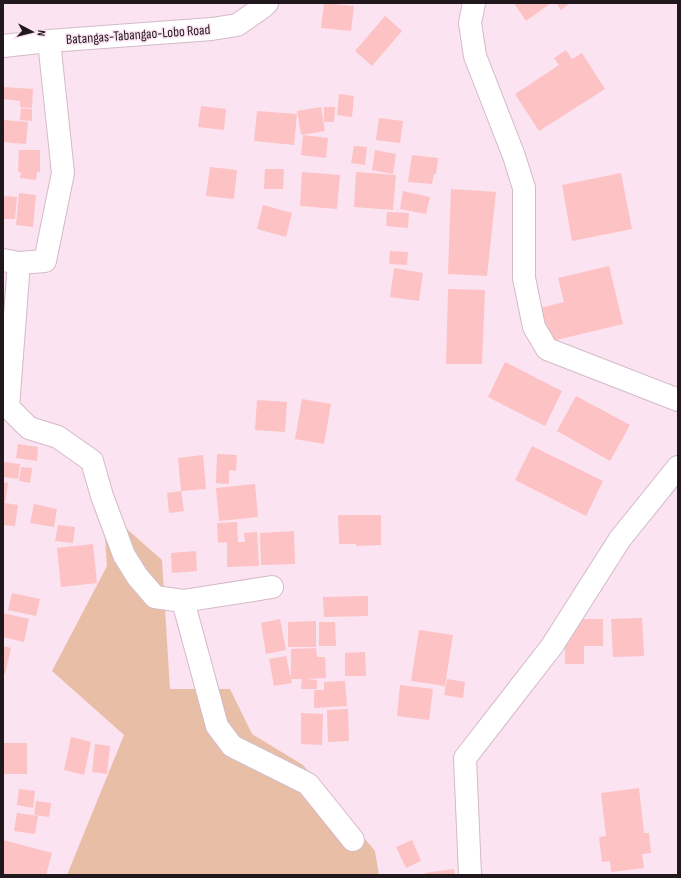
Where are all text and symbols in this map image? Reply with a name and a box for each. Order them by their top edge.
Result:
north arrow [12,12,52,52]
street label: Batangas-Tabangao-Lobo Road [65,21,211,48]
text: N [35,29,48,37]

